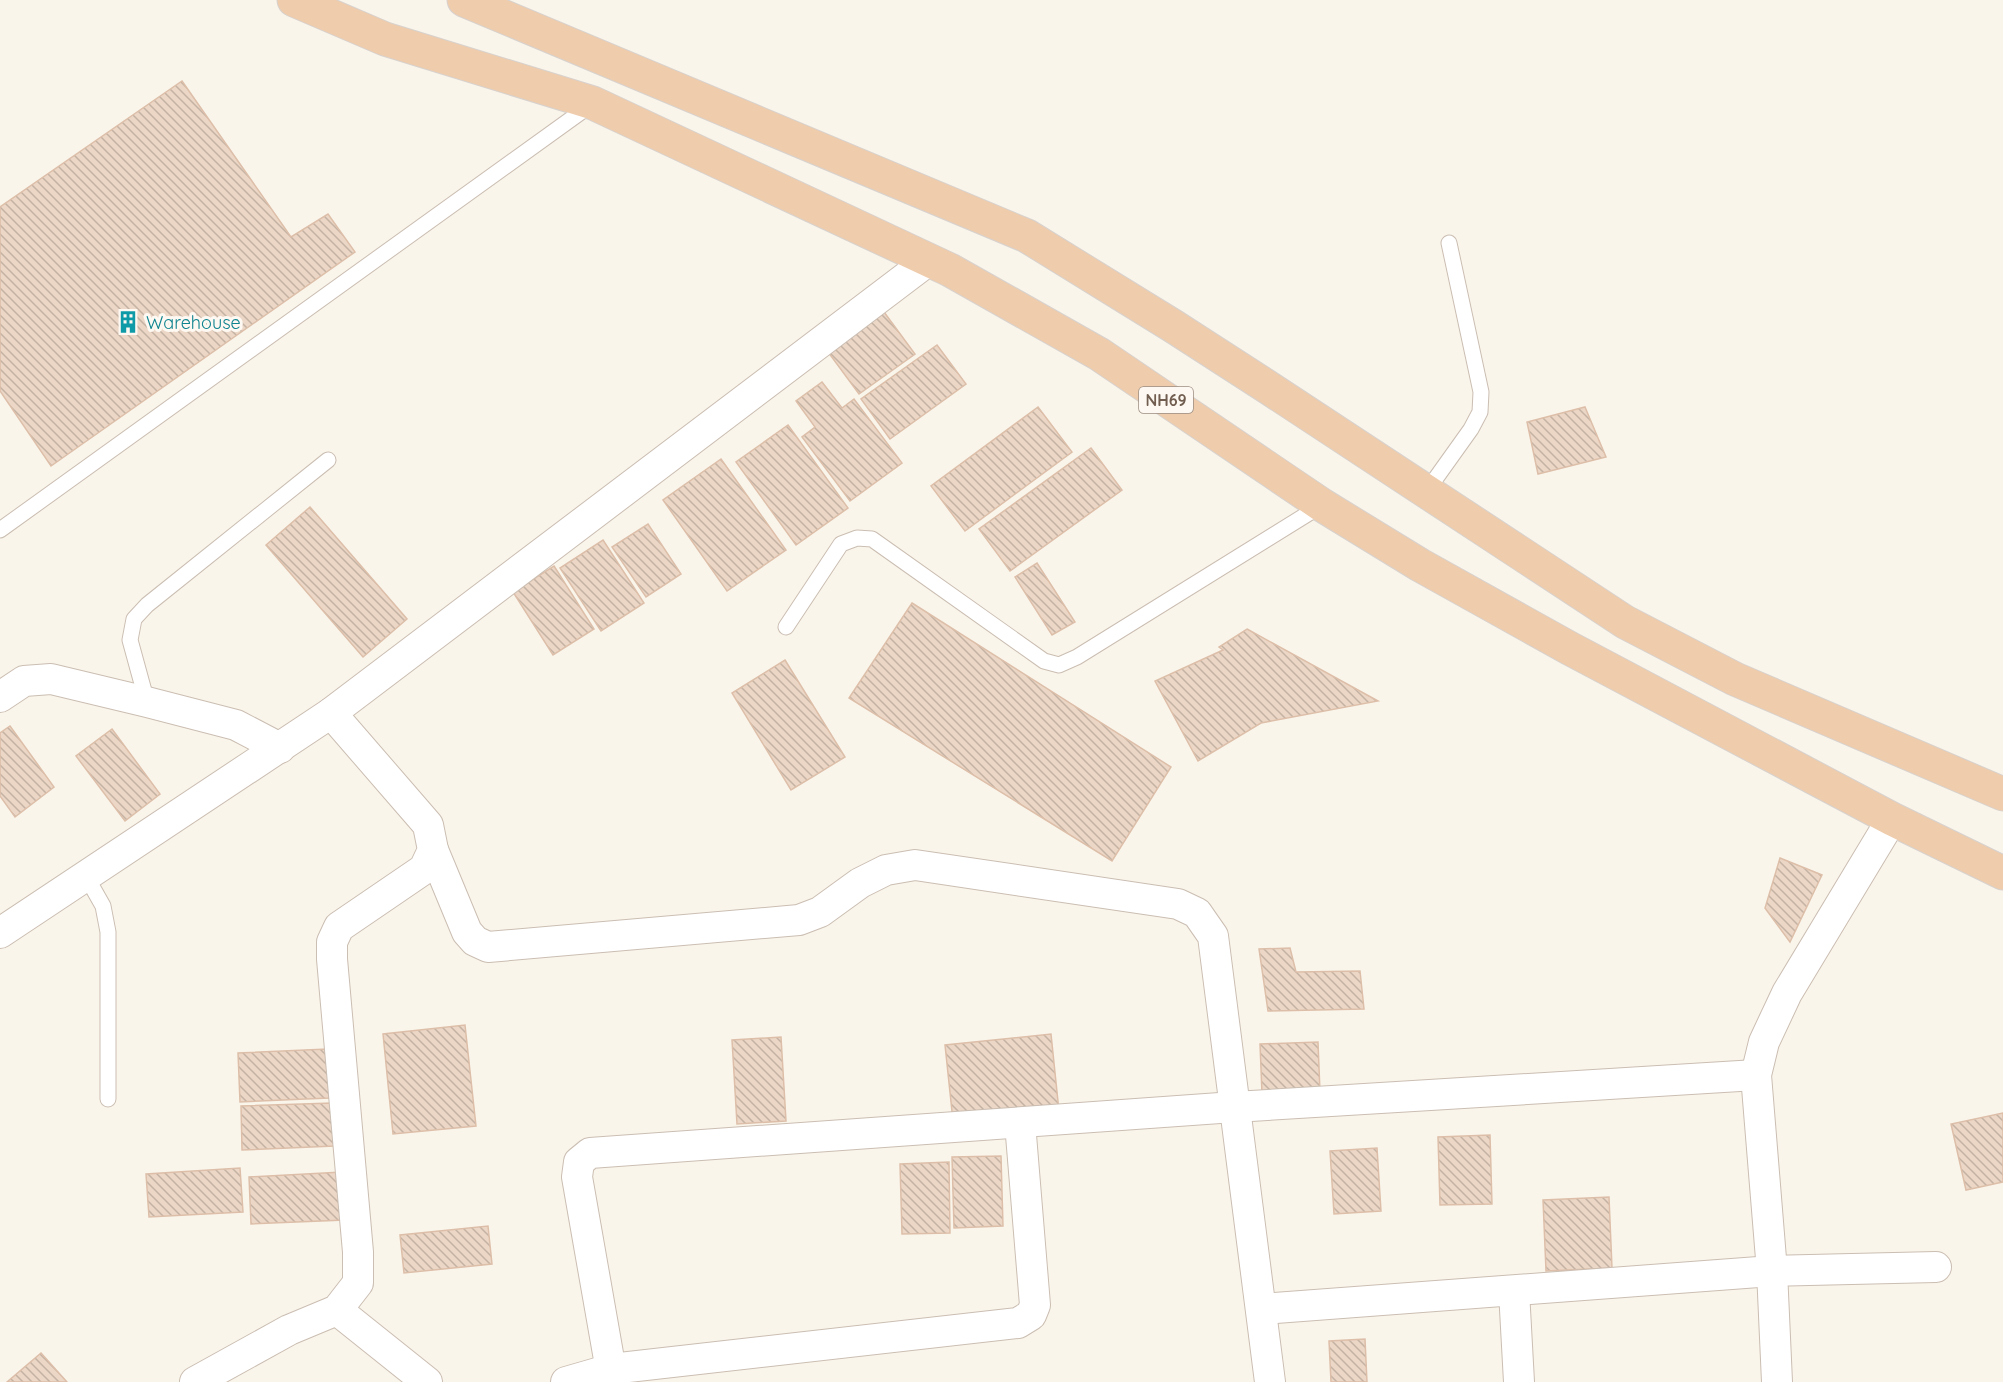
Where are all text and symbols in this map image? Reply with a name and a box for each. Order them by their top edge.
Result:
building icon: Warehouse [115,309,141,335]
place label: Warehouse [146,311,241,334]
road number: NH69 [1139,387,1193,413]

